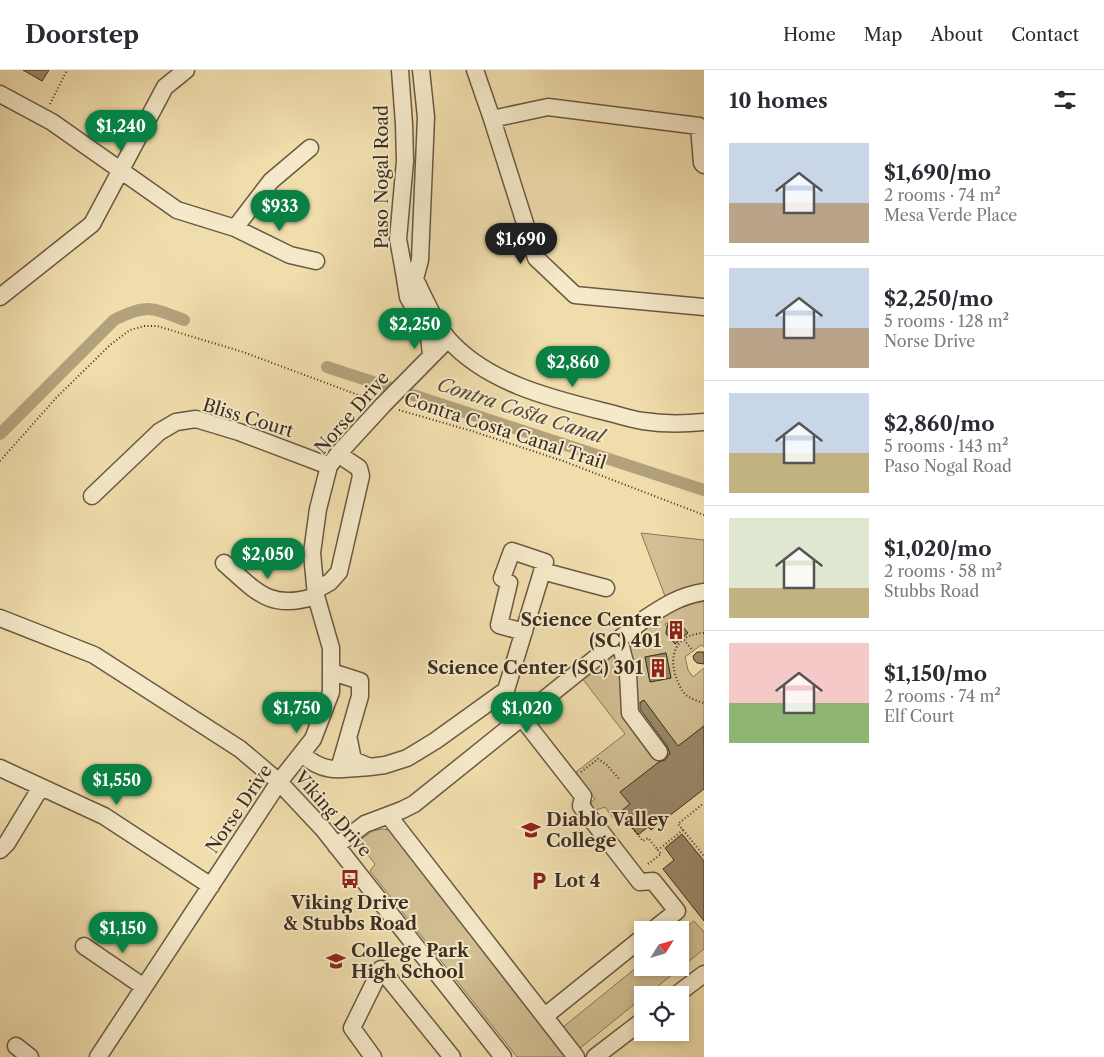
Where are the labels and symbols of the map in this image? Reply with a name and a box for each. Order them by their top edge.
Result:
street label: Paso Nogal Road [371,105,393,249]
pin: $1,240 [80,109,162,152]
pin: $933 [250,190,310,232]
pin: $1,690 [480,222,562,265]
pin: $2,250 [374,308,456,350]
pin: $2,860 [532,346,614,388]
street label: Norse Drive [310,367,394,459]
water label: Contra Costa Canal [435,373,609,449]
street label: Contra Costa Canal Trail [401,388,609,474]
street label: Bliss Court [200,394,297,442]
pin: $2,050 [227,538,309,580]
place label: Science Center (SC) 401 [521,609,661,652]
building icon: Science Center (SC) 401 [665,619,687,641]
place label: Science Center (SC) 301 [427,657,643,679]
building icon: Science Center (SC) 301 [647,657,669,679]
pin: $1,750 [256,692,338,734]
pin: $1,020 [486,692,568,734]
street label: Norse Drive [201,760,277,858]
pin: $1,550 [76,764,158,806]
street label: Viking Drive [289,766,376,861]
place label: Diablo Valley College [546,809,670,852]
school or university icon: Diablo Valley College [520,819,542,841]
bus stop icon: Viking Drive & Stubbs Road [339,868,361,890]
parking icon: Lot 4 [528,870,550,892]
place label: Lot 4 [554,870,600,892]
place label: Viking Drive & Stubbs Road [283,892,417,935]
pin: $1,150 [82,912,164,954]
north arrow [634,921,689,976]
place label: College Park High School [351,940,470,983]
school or university icon: College Park High School [325,950,347,972]

